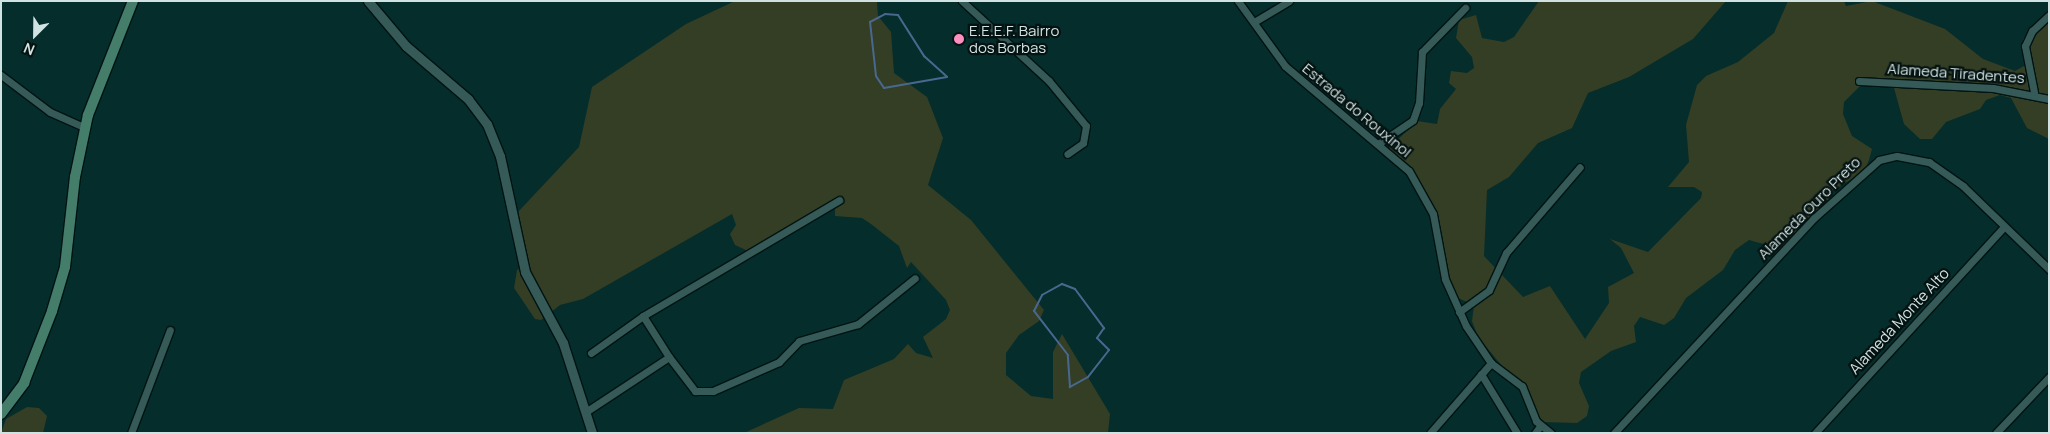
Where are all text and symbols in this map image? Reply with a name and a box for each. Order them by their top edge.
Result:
north arrow [10,10,60,60]
place label: E.E.E.F. Bairro dos Borbas [969,21,1059,56]
marker: E.E.E.F. Bairro dos Borbas [953,33,965,45]
text: N [21,39,37,60]
street label: Estrada do Rouxinol [1299,59,1415,161]
street label: Alameda Tiradentes [1887,59,2025,87]
street label: Alameda Ouro Preto [1754,153,1864,263]
street label: Alameda Monte Alto [1845,264,1953,378]

